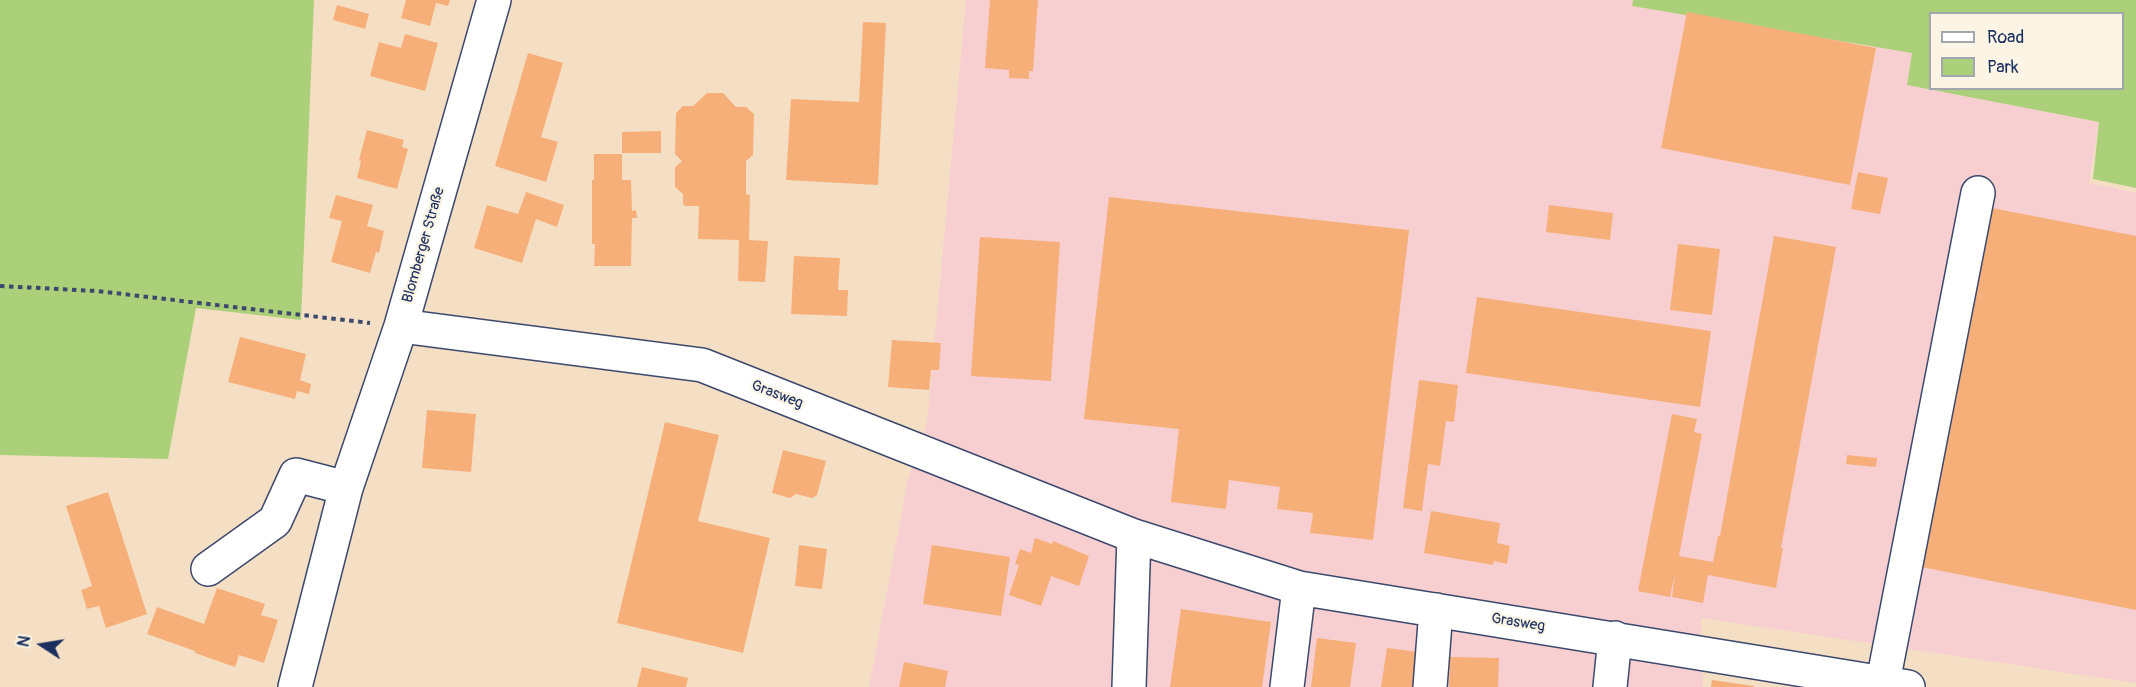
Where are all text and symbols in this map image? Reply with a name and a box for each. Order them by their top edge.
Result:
legend [1929,12,2124,90]
text: Road [1987,26,2024,49]
text: Park [1987,56,2019,79]
street label: Blomberger Straße [399,185,449,305]
street label: Grasweg [749,377,805,413]
street label: Grasweg [1490,610,1546,636]
north arrow [12,615,72,675]
text: N [13,634,35,649]

